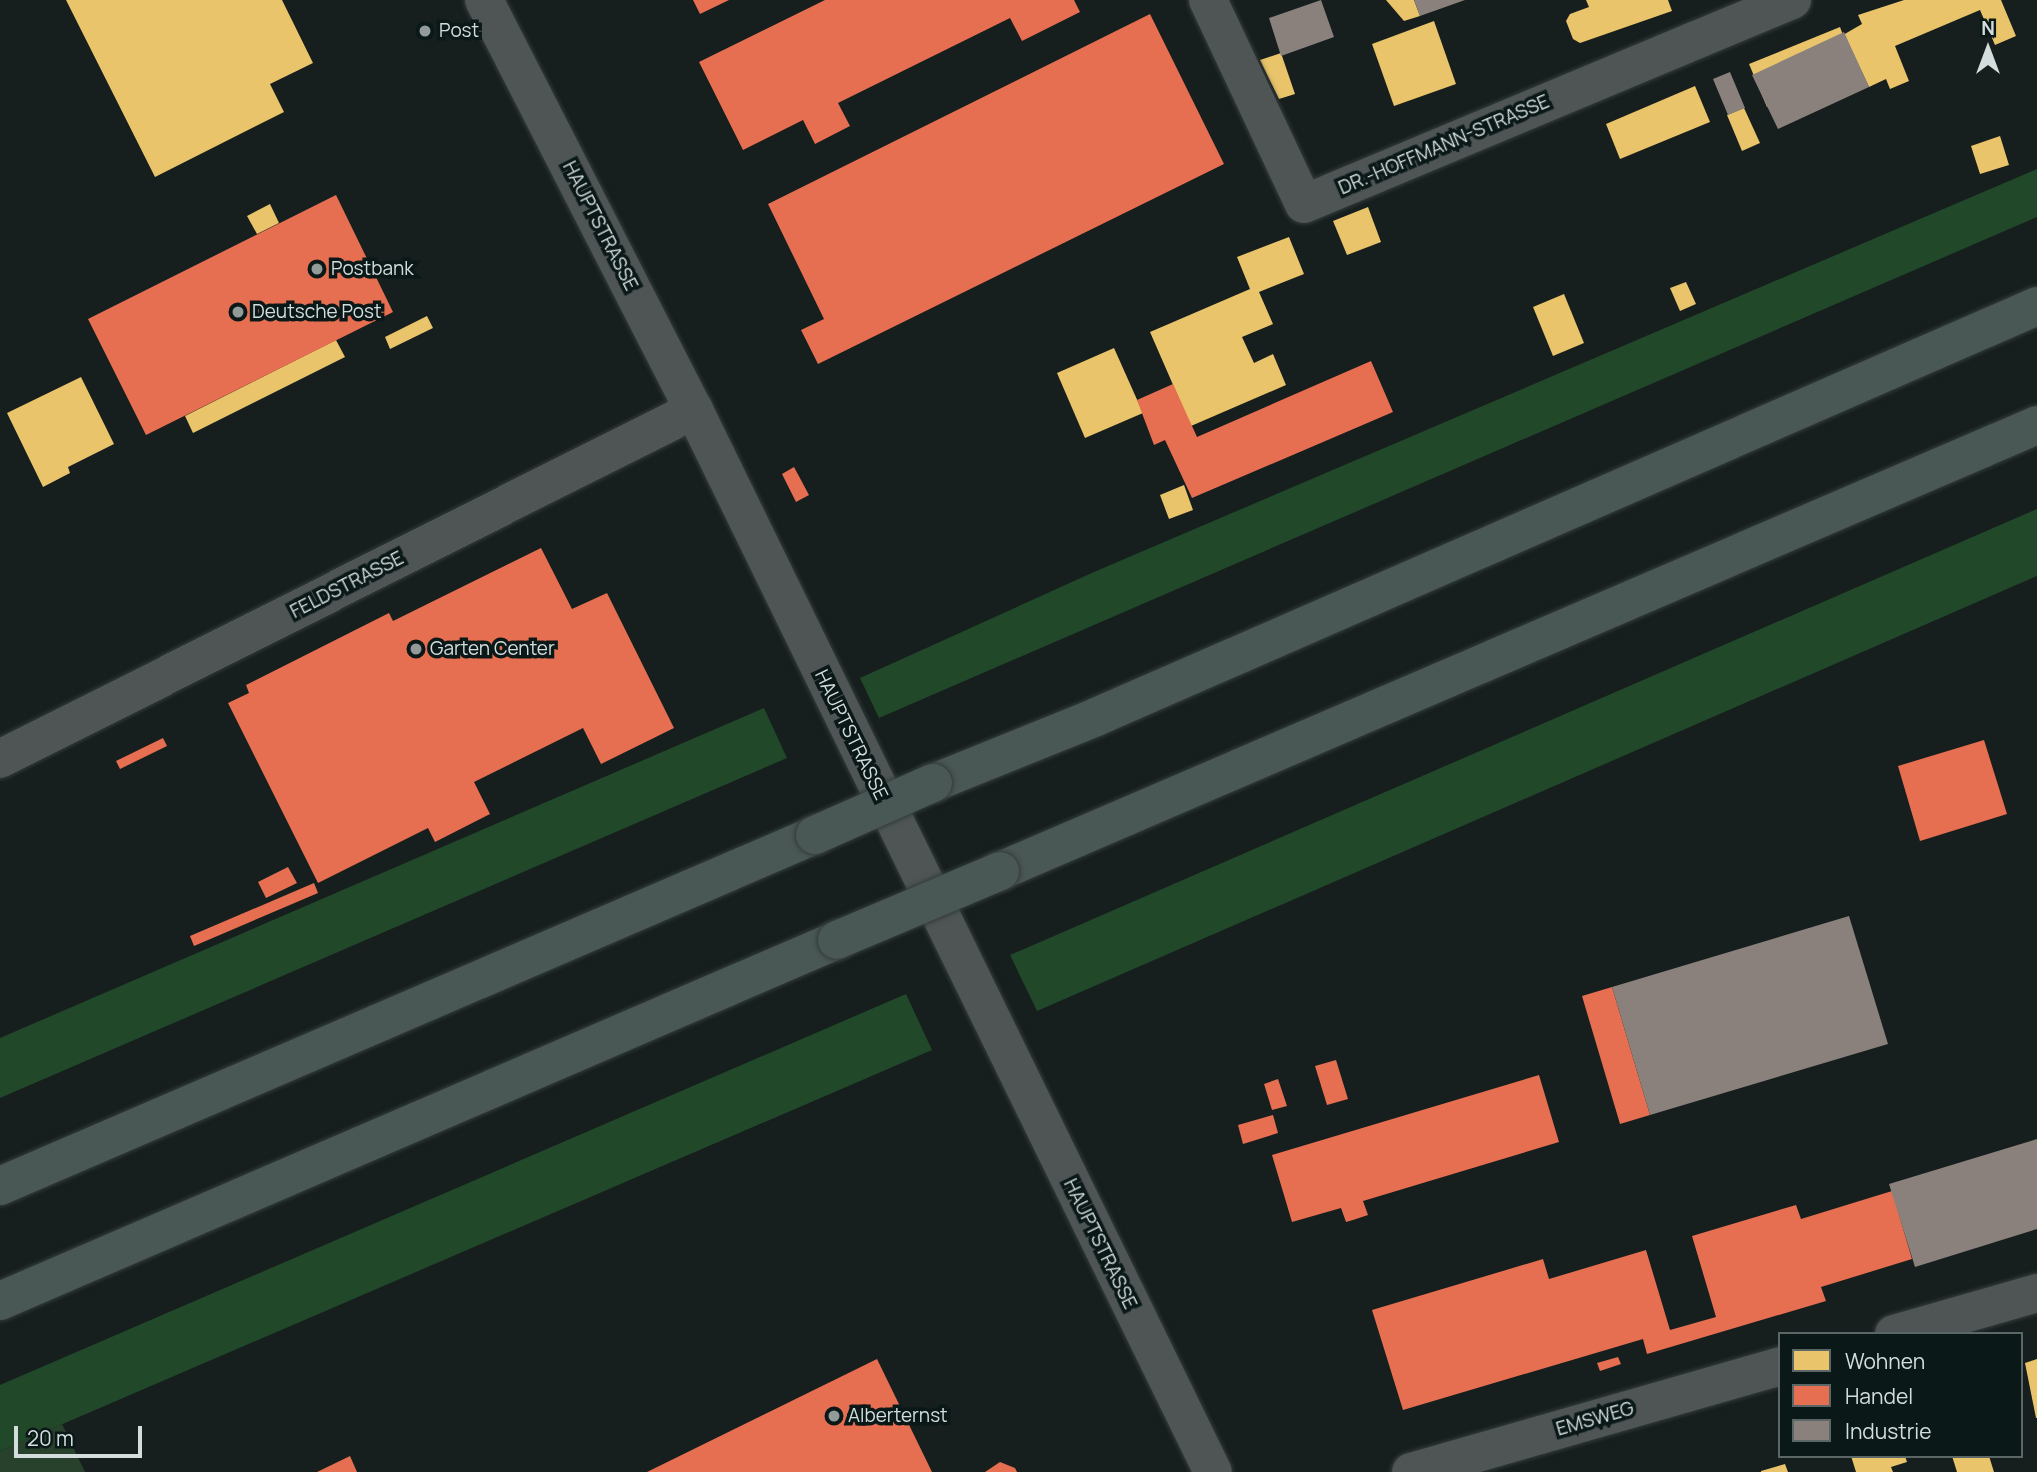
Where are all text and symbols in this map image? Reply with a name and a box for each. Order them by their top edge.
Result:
north arrow [1953,14,2023,84]
text: N [1981,15,1995,41]
place label: Post [439,20,479,42]
marker: Post [417,23,433,39]
street label: DR.-HOFFMANN-STRASSE [1335,90,1553,200]
street label: HAUPTSTRASSE [558,158,642,294]
place label: Postbank [331,258,414,280]
marker: Postbank [309,261,325,277]
place label: Deutsche Post [252,301,382,323]
marker: Deutsche Post [230,304,246,320]
street label: FELDSTRASSE [287,547,407,623]
place label: Garten Center [430,638,555,660]
marker: Garten Center [408,641,424,657]
street label: HAUPTSTRASSE [810,666,892,804]
street label: HAUPTSTRASSE [1059,1175,1141,1313]
legend [1778,1332,2023,1458]
text: Wohnen [1845,1347,1925,1375]
text: Handel [1845,1382,1913,1410]
street label: EMSWEG [1554,1397,1636,1441]
place label: Alberternst [848,1405,948,1427]
marker: Alberternst [826,1408,842,1424]
scale bar [18,1412,145,1456]
text: Industrie [1845,1417,1931,1445]
text: 20 m [27,1424,74,1452]

